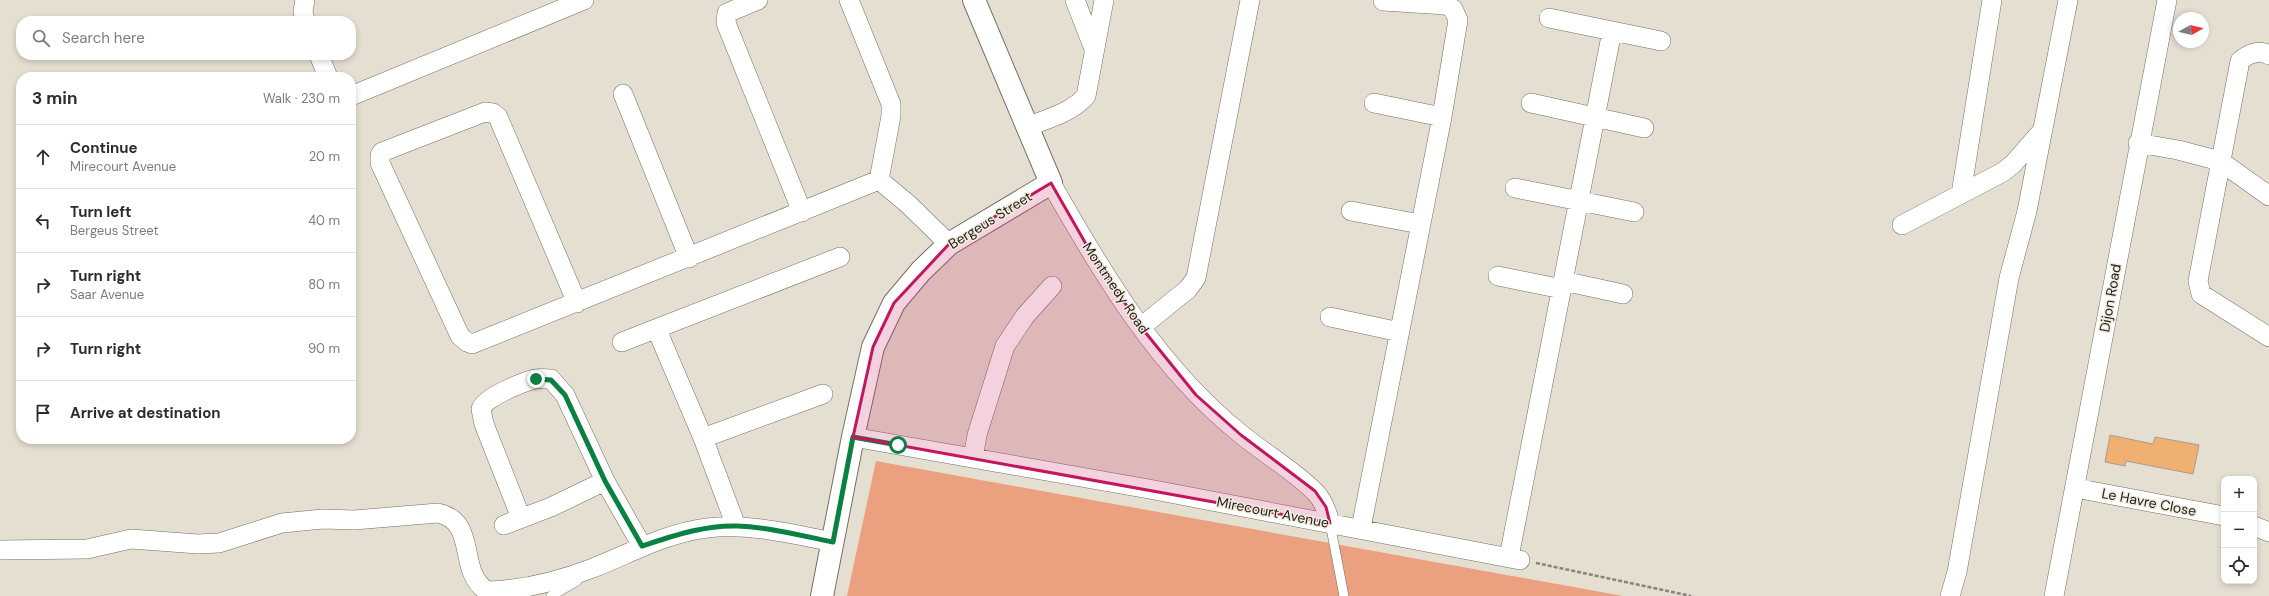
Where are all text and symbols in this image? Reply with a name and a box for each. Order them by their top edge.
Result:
north arrow [2173,12,2209,48]
search box [16,16,356,60]
icon: search [30,27,52,49]
text: Search here [62,28,145,48]
text: 3 min [32,87,77,109]
text: Walk · 230 m [263,90,340,107]
text: Continue [70,138,138,158]
icon: ahead [32,146,54,168]
text: 20 m [309,148,340,165]
text: Mirecourt Avenue [70,158,176,175]
street label: Bergeus Street [945,187,1035,253]
text: Turn left [70,202,131,222]
icon: left [32,210,54,232]
text: 40 m [308,212,340,229]
text: Bergeus Street [70,222,159,239]
street label: Montmedy Road [1079,239,1153,337]
street label: Dijon Road [2095,262,2125,334]
text: Turn right [70,266,141,286]
icon: right [32,274,54,296]
text: 80 m [308,276,340,293]
text: Saar Avenue [70,286,144,303]
icon: right [32,338,54,360]
text: Turn right [70,339,141,359]
text: 90 m [308,340,340,357]
route end [527,370,545,388]
icon: arrive [32,402,54,424]
text: Arrive at destination [70,403,221,423]
route start [889,436,907,454]
map controls [2221,476,2257,584]
button: + [2221,476,2257,512]
street label: Le Havre Close [2100,484,2198,520]
street label: Mirecourt Avenue [1215,492,1331,532]
button: − [2221,512,2257,548]
button: locate [2221,548,2257,584]

